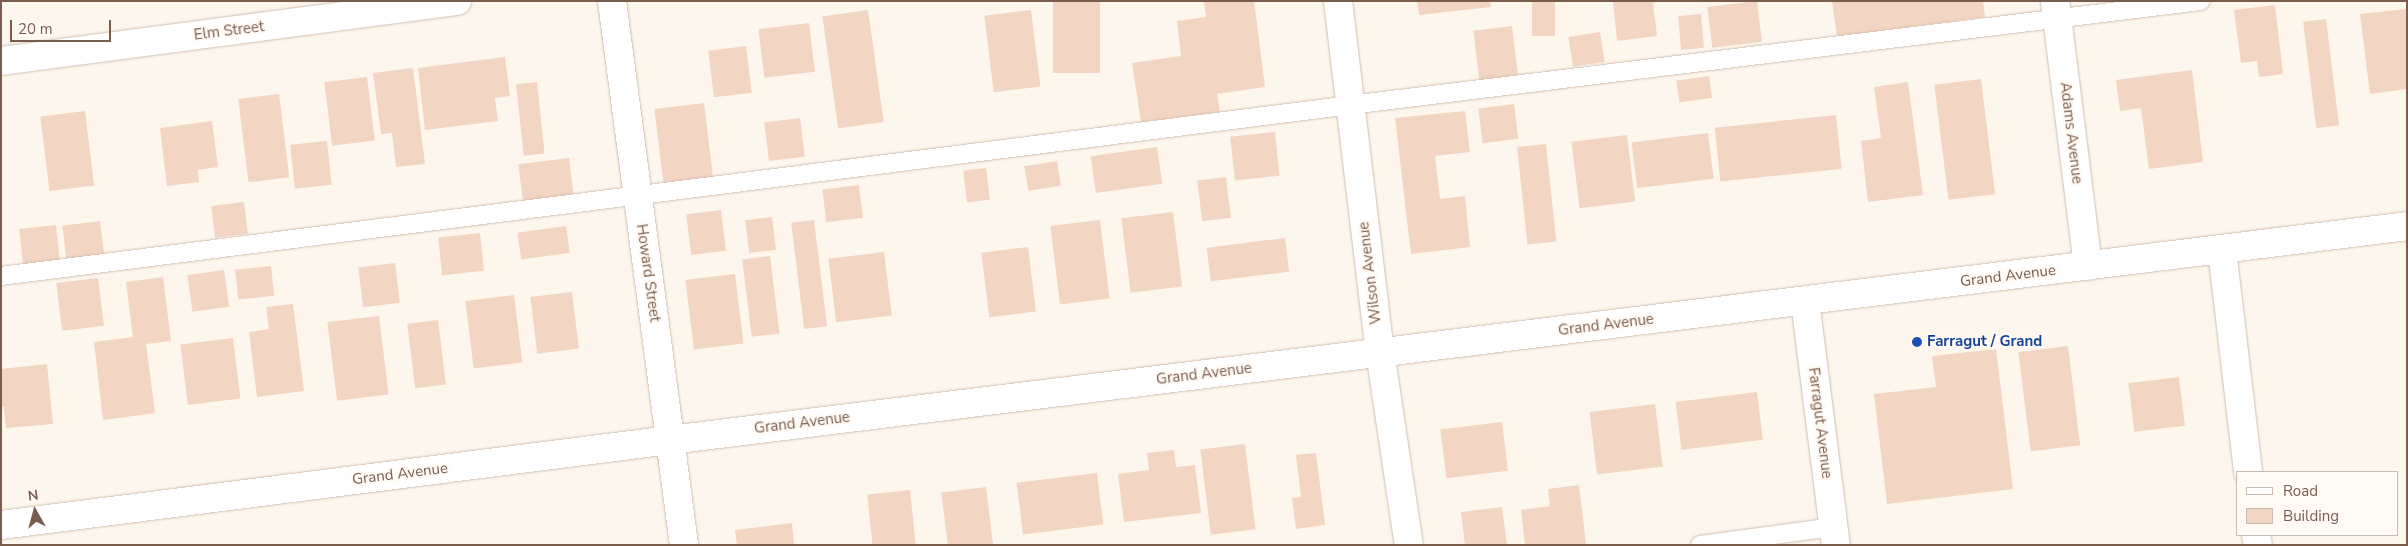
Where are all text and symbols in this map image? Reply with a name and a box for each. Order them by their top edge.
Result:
scale bar [12,10,114,42]
street label: Elm Street [193,18,265,44]
text: 20 m [18,19,53,39]
street label: Adams Avenue [2056,81,2086,185]
street label: Wilson Avenue [1355,221,1385,325]
street label: Howard Street [632,223,664,323]
street label: Grand Avenue [1959,261,2057,291]
street label: Grand Avenue [1557,310,1655,340]
place label: Farragut / Grand [1927,333,2042,351]
marker: Farragut / Grand [1911,336,1923,348]
street label: Grand Avenue [1155,359,1253,389]
street label: Farragut Avenue [1804,366,1836,480]
street label: Grand Avenue [753,408,851,438]
street label: Grand Avenue [351,459,449,489]
legend [2236,471,2398,536]
text: Road [2283,481,2318,501]
north arrow [10,486,60,536]
text: N [27,486,39,506]
text: Building [2283,506,2339,526]

